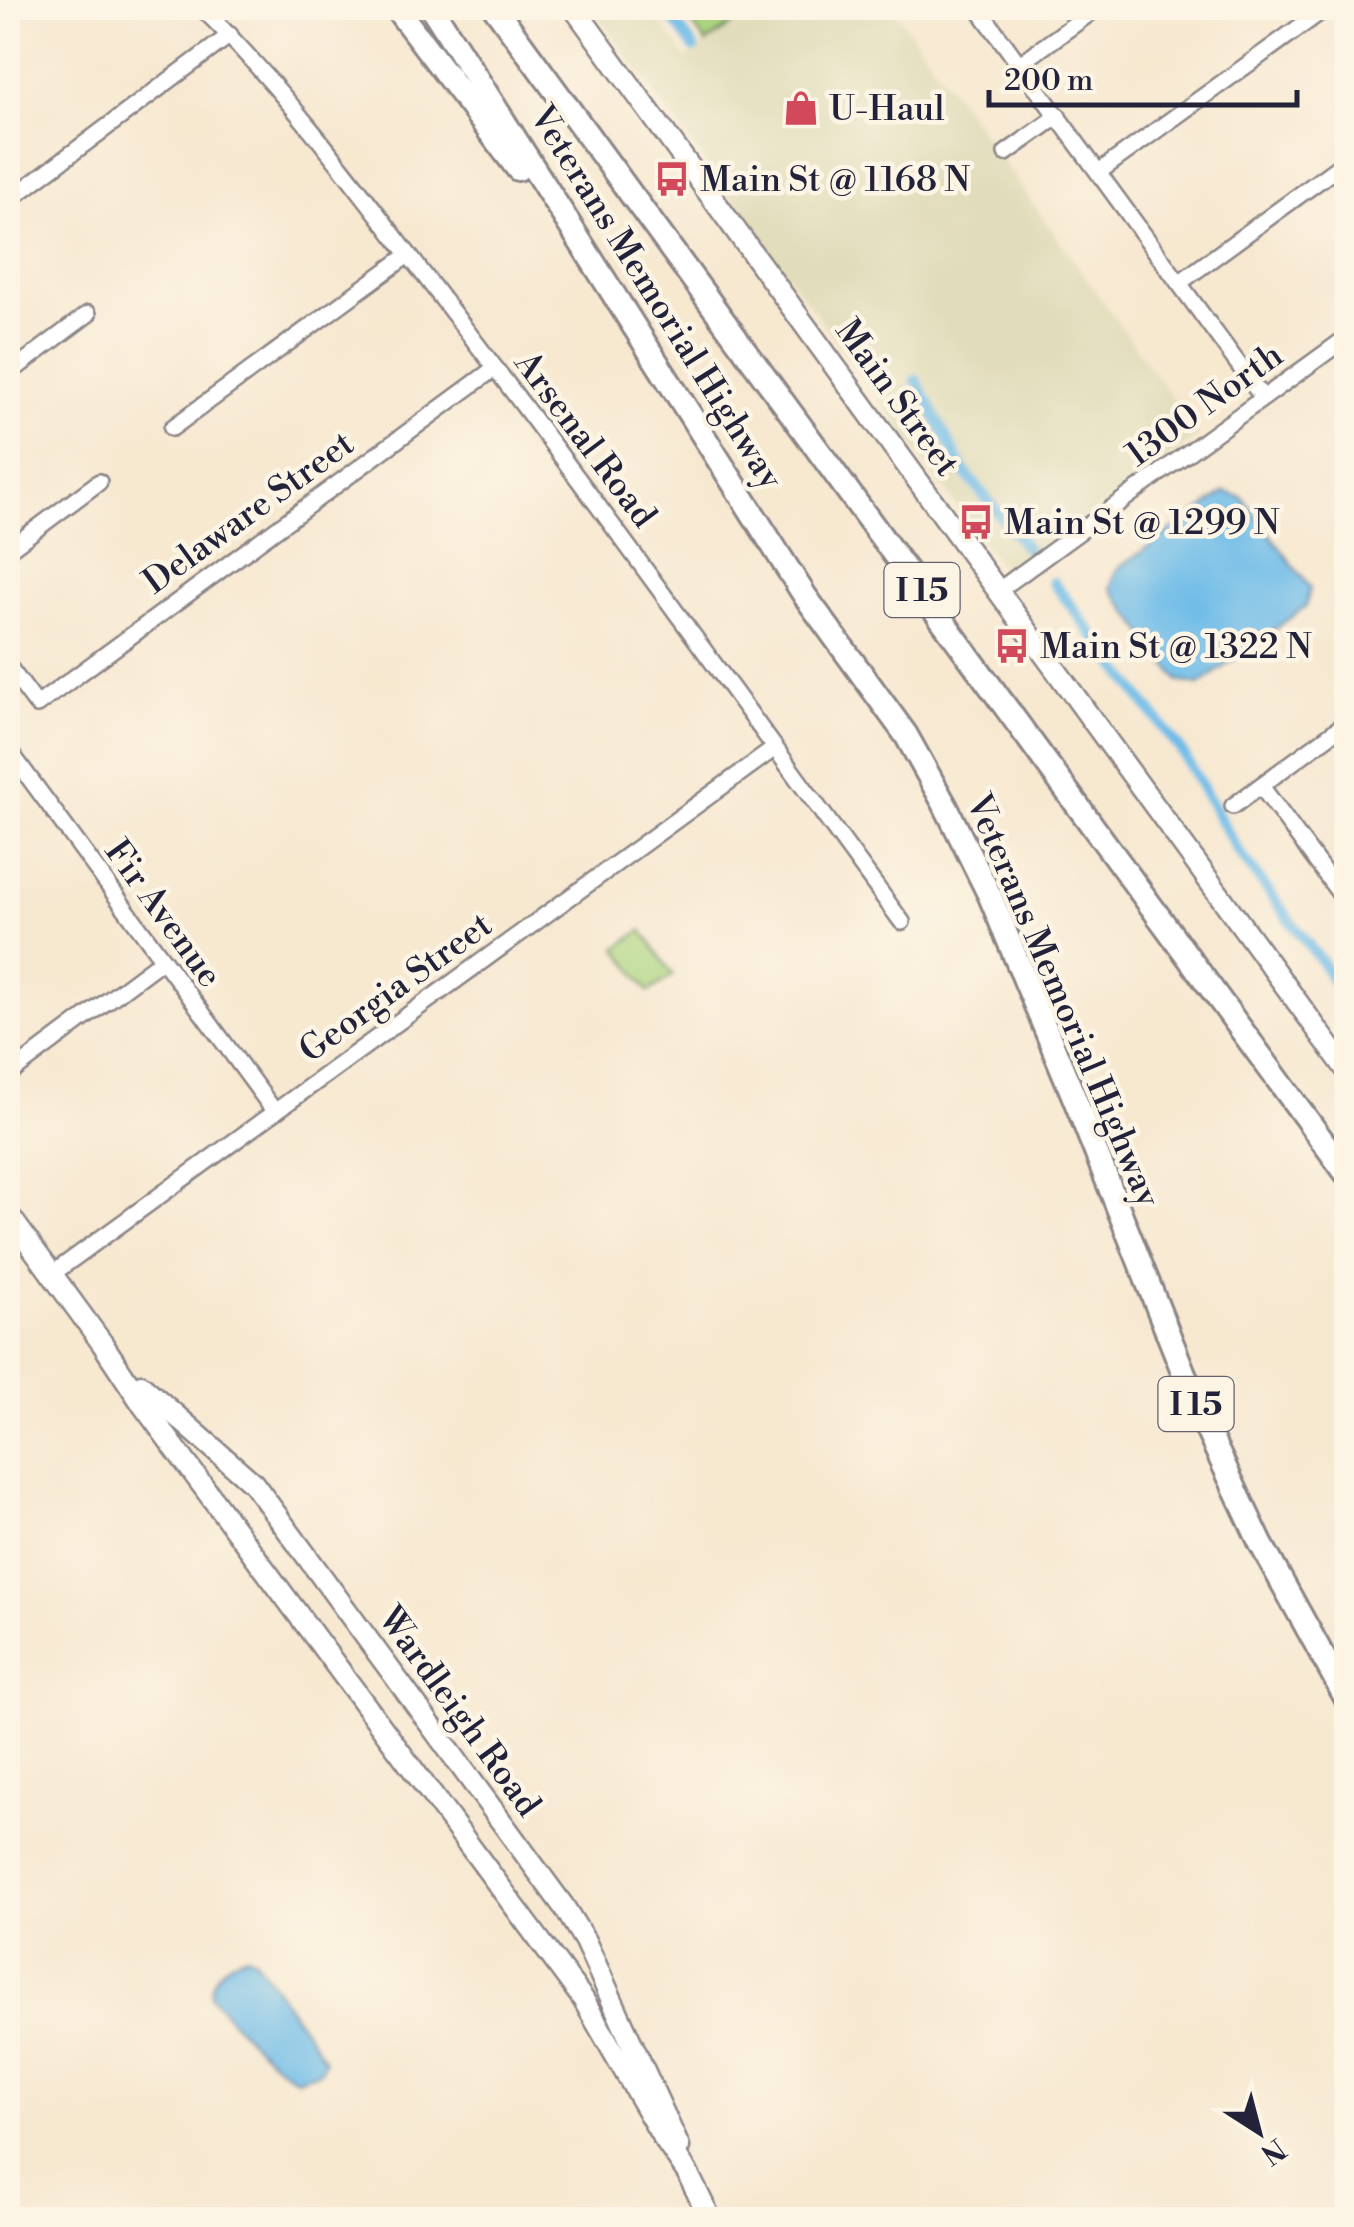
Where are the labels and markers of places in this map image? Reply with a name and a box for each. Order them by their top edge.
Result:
place label: U-Haul [829,88,945,131]
shop icon: U-Haul [782,89,820,127]
place label: Main St @ 1168 N [700,159,970,202]
bus stop icon: Main St @ 1168 N [653,160,691,198]
place label: Main St @ 1299 N [1004,502,1280,545]
bus stop icon: Main St @ 1299 N [957,503,995,541]
place label: Main St @ 1322 N [1040,626,1312,669]
bus stop icon: Main St @ 1322 N [993,627,1031,665]

